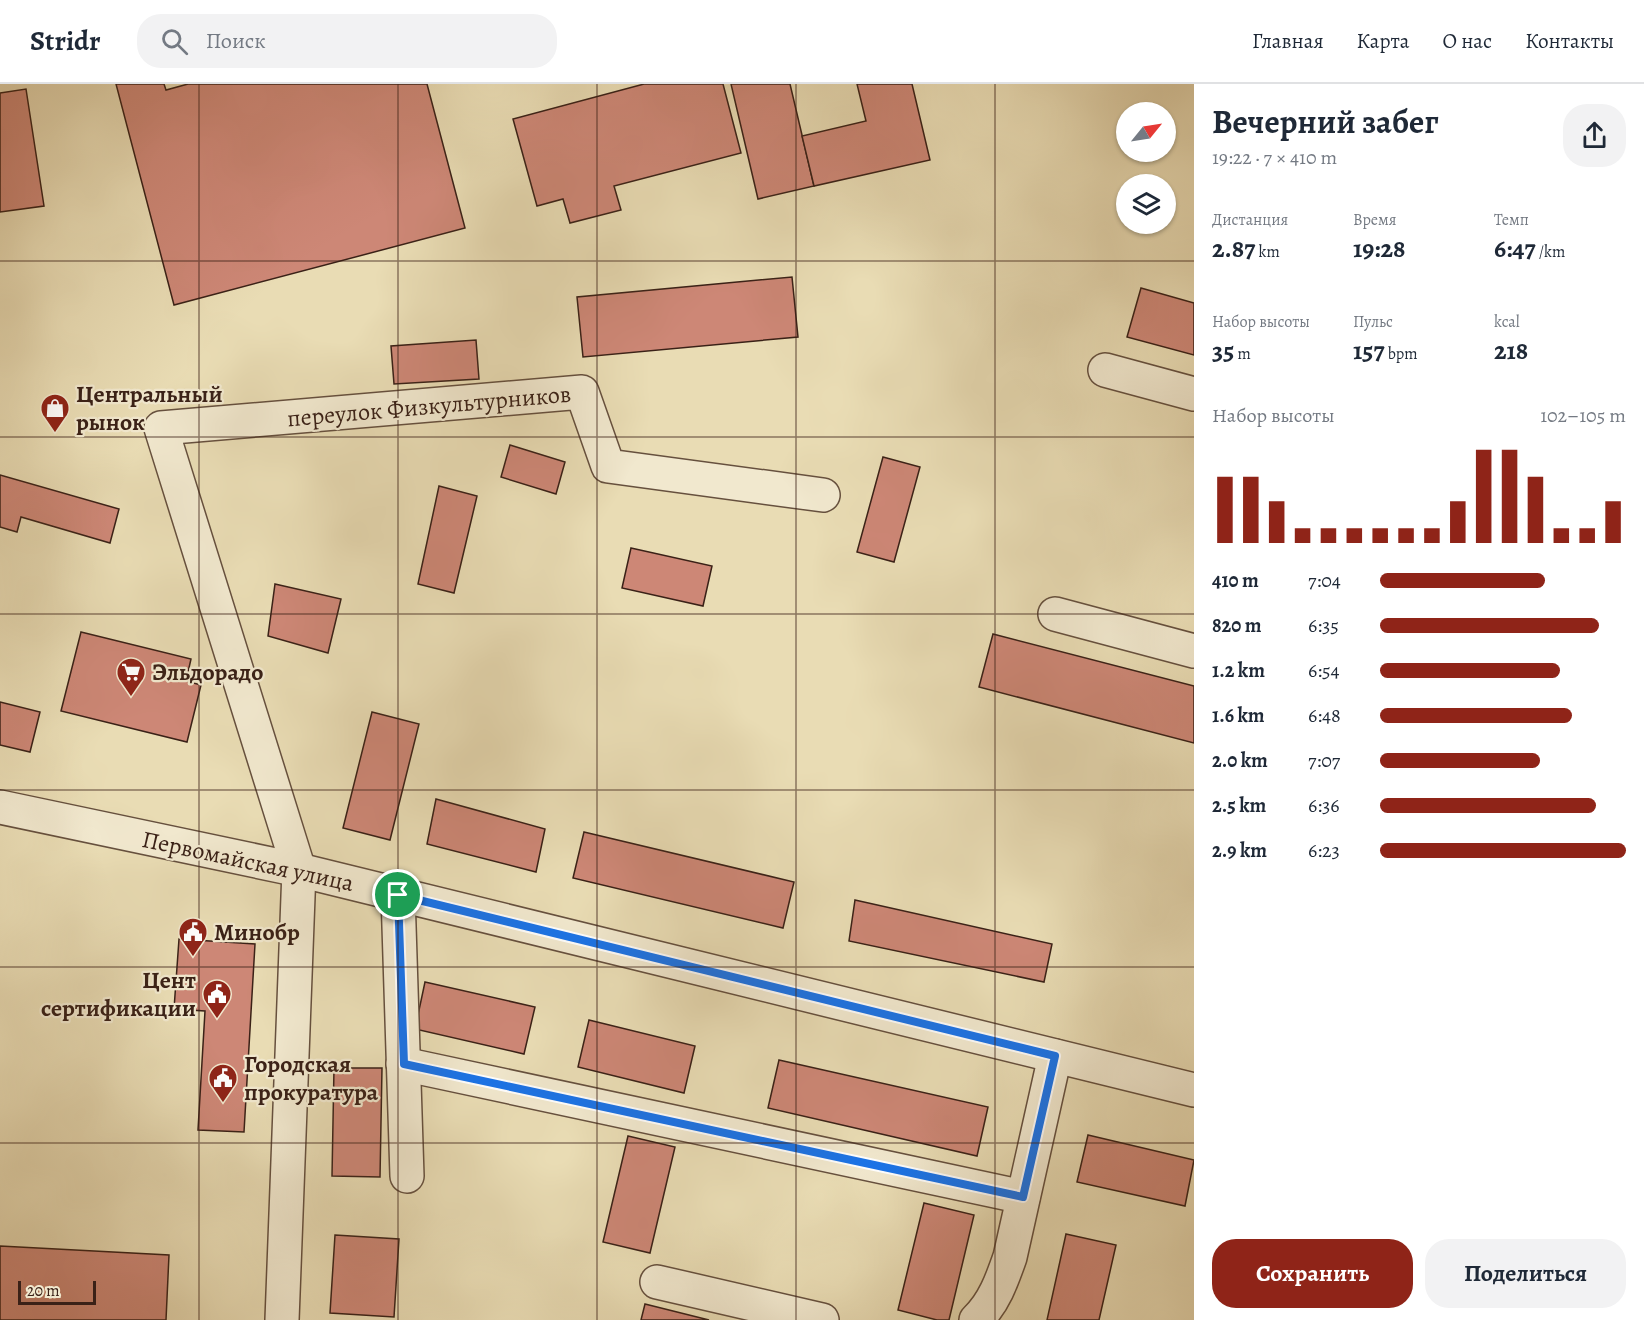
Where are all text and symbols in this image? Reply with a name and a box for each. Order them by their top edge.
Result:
search box [137,14,557,68]
text: Stridr [30,22,101,60]
icon: search [158,25,191,58]
text: Поиск [206,26,266,56]
text: Главная [1252,27,1324,55]
text: Карта [1357,27,1409,55]
text: О нас [1442,27,1492,55]
text: Контакты [1525,27,1614,55]
text: Вечерний забег [1212,99,1439,144]
north arrow [1116,102,1176,162]
map controls [1116,102,1176,234]
button: share [1563,104,1626,167]
text: 19:22 · 7 × 410 m [1212,144,1337,171]
button: layers [1116,174,1176,234]
text: Дистанция [1212,209,1288,231]
text: Время [1353,209,1397,231]
text: Темп [1494,209,1529,231]
text: 2.87 [1212,231,1255,266]
text: 19:28 [1353,231,1406,266]
text: 6:47 [1494,231,1536,266]
text: km [1255,241,1280,263]
text: /km [1536,241,1565,263]
text: Набор высоты [1212,311,1310,333]
text: Пульс [1353,311,1393,333]
text: kcal [1494,311,1520,333]
text: 35 [1212,333,1234,368]
text: 157 [1353,333,1385,368]
text: 218 [1494,333,1528,368]
text: m [1234,343,1251,365]
text: bpm [1385,343,1418,365]
place label: Центральный рынок [76,378,223,438]
street label: переулок Физкультурников [286,378,572,434]
shop icon: Центральный рынок [39,392,71,434]
text: Набор высоты [1212,402,1335,429]
text: 102–105 m [1540,402,1626,429]
text: 410 m [1212,567,1259,594]
text: 7:04 [1308,567,1341,594]
text: 820 m [1212,612,1262,639]
text: 6:35 [1308,612,1339,639]
supermarket icon: Эльдорадо [115,656,147,698]
place label: Эльдорадо [152,656,263,688]
text: 1.2 km [1212,657,1265,684]
text: 6:54 [1308,657,1340,684]
text: 1.6 km [1212,702,1265,729]
text: 6:48 [1308,702,1341,729]
text: 2.0 km [1212,747,1268,774]
text: 7:07 [1308,747,1340,774]
text: 2.5 km [1212,792,1266,819]
text: 6:36 [1308,792,1340,819]
street label: Первомайская улица [139,823,357,899]
text: 2.9 km [1212,837,1267,864]
text: 6:23 [1308,837,1340,864]
pin [372,869,423,920]
icon: arrive [381,878,414,911]
public building icon: Минобр [177,916,209,958]
place label: Минобр [214,916,300,948]
place label: Цент сертификации [41,964,196,1024]
public building icon: Цент сертификации [201,978,233,1020]
place label: Городская прокуратура [244,1048,379,1108]
public building icon: Городская прокуратура [207,1062,239,1104]
button: Сохранить [1212,1239,1413,1308]
button: Поделиться [1425,1239,1626,1308]
scale bar [18,1278,96,1306]
text: 20 m [27,1280,60,1302]

